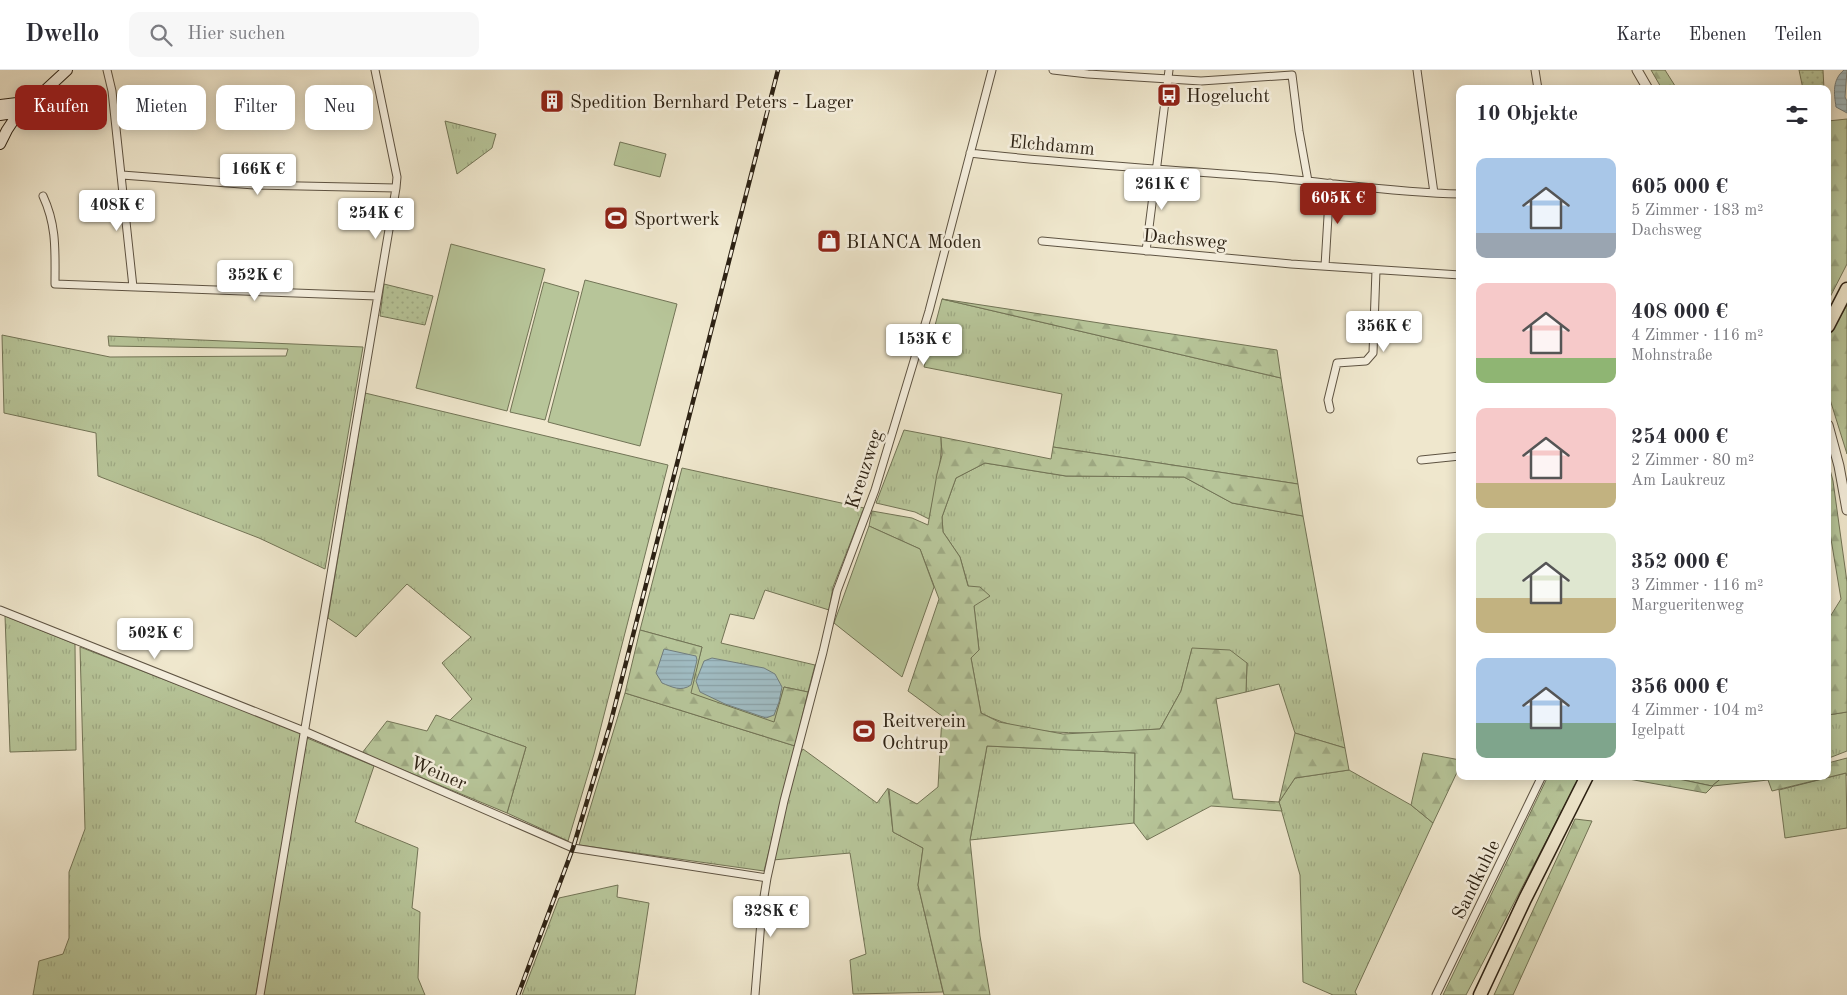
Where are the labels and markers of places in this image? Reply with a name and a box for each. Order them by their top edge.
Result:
bus stop icon: Hogelucht [1156,82,1182,108]
building icon: Spedition Bernhard Peters - Lager [539,88,565,114]
place label: Hogelucht [1186,88,1270,107]
place label: Spedition Bernhard Peters - Lager [570,94,854,113]
pin: 166K € [217,154,299,196]
pin: 261K € [1121,168,1203,211]
pin: 605K € [1297,182,1379,225]
pin: 408K € [76,190,158,232]
pin: 254K € [335,198,417,240]
sports icon: Sportwerk [603,205,629,231]
place label: Sportwerk [634,211,720,230]
shop icon: BIANCA Moden [816,228,842,254]
place label: BIANCA Moden [846,234,982,253]
pin: 352K € [214,260,296,302]
pin: 356K € [1343,310,1425,353]
pin: 153K € [883,324,965,366]
pin: 502K € [114,618,196,660]
place label: Reitverein Ochtrup [882,713,966,754]
sports icon: Reitverein Ochtrup [851,718,877,744]
pin: 328K € [730,896,812,938]

